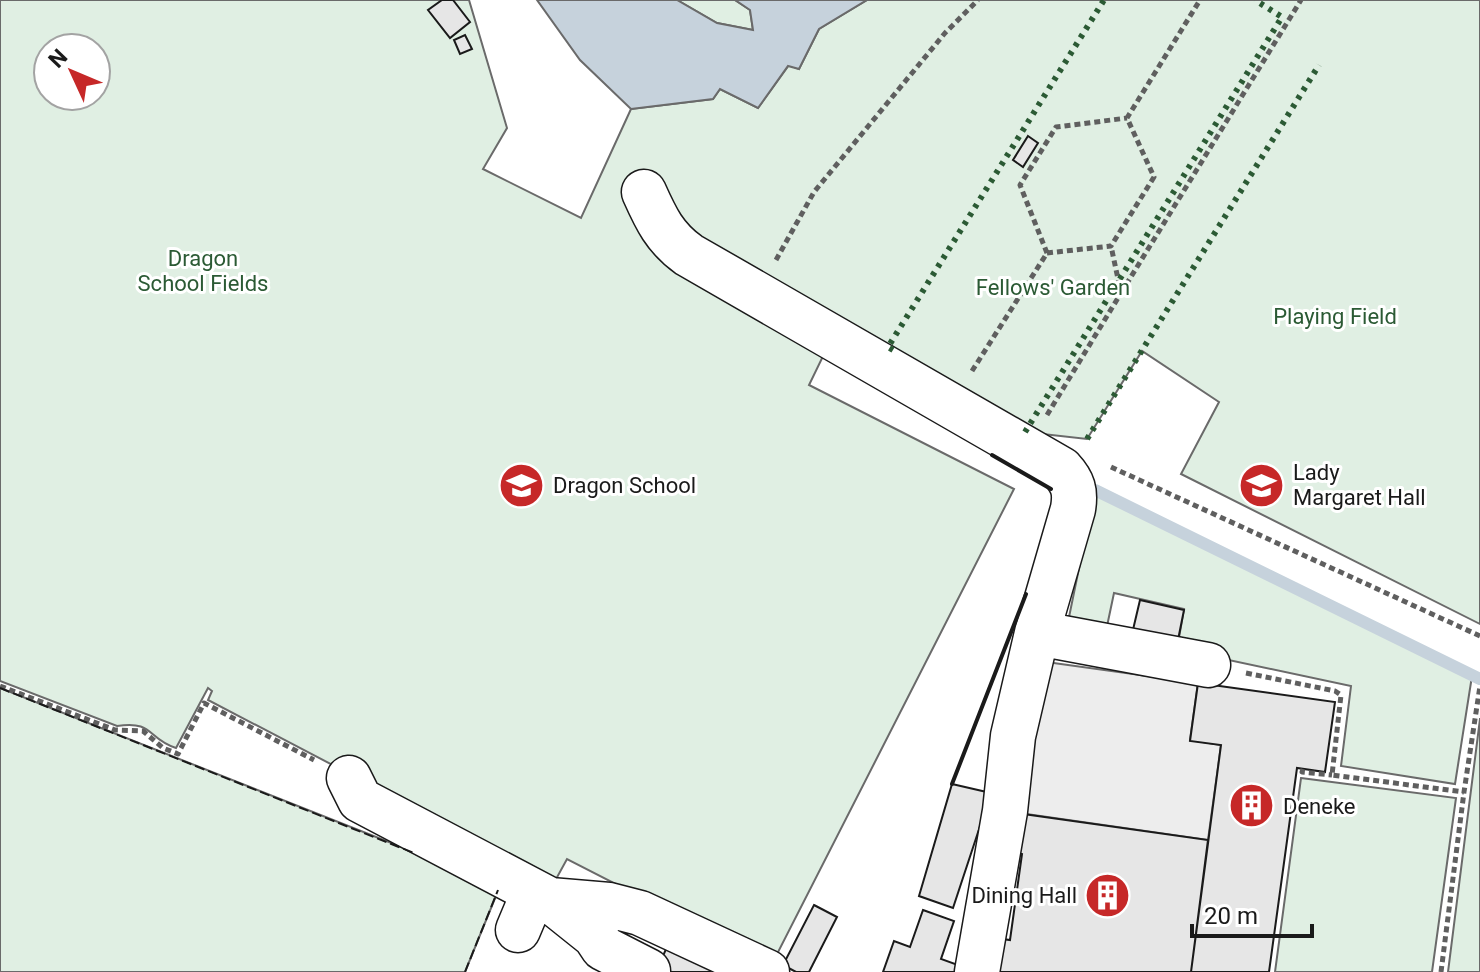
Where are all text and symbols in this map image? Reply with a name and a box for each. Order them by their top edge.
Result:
north arrow [32,32,112,112]
text: N [44,44,72,73]
park label: Dragon School Fields [138,246,268,296]
park label: Fellows' Garden [976,275,1130,300]
park label: Playing Field [1273,304,1397,329]
place label: Lady Margaret Hall [1293,460,1426,510]
school or university icon: Dragon School [498,461,546,509]
school or university icon: Lady Margaret Hall [1238,461,1286,509]
place label: Dragon School [553,473,696,498]
building icon: Deneke [1228,782,1276,830]
place label: Deneke [1283,794,1356,819]
building icon: Dining Hall [1084,871,1132,919]
place label: Dining Hall [971,883,1077,908]
scale bar [1192,888,1312,938]
text: 20 m [1204,902,1258,930]

